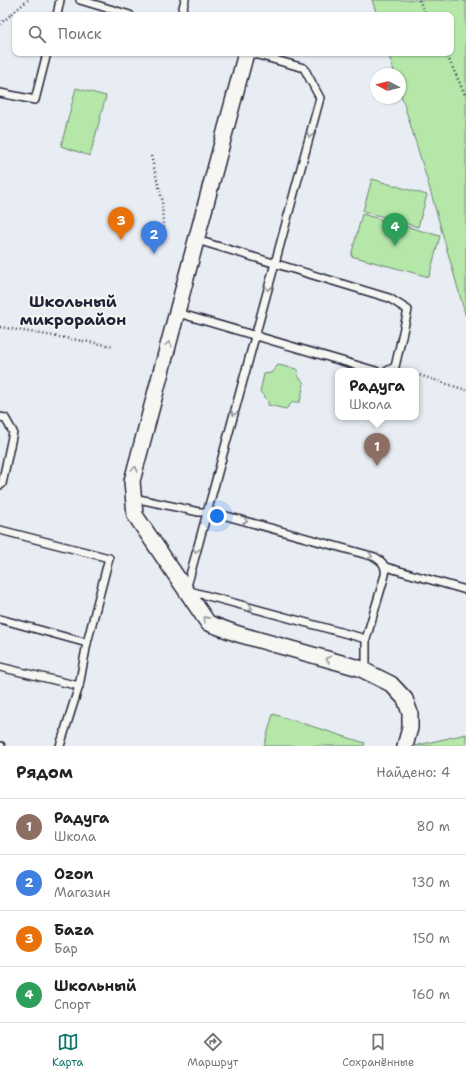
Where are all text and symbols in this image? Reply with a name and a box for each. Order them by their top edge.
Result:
search box [12,12,454,56]
icon: search [26,23,48,45]
text: Поиск [58,24,102,44]
north arrow [370,68,406,104]
one-way arrow [306,132,315,139]
pin: 3 [108,207,134,240]
pin: 4 [382,213,408,246]
pin: 2 [141,221,167,254]
one-way arrow [264,284,273,291]
district label: Школьный микрорайон [20,291,126,330]
one-way arrow [164,341,173,348]
popup [335,368,419,420]
text: Радуга [349,376,405,396]
text: Школа [349,396,391,413]
one-way arrow [230,410,239,417]
pin: 1 [364,433,390,466]
one-way arrow [130,466,139,473]
your location [207,506,227,526]
one-way arrow [241,516,248,525]
one-way arrow [193,546,201,553]
one-way arrow [366,551,373,560]
one-way arrow [247,603,253,611]
one-way arrow [204,616,211,624]
one-way arrow [325,656,332,664]
text: Рядом [16,761,73,783]
text: Найдено: 4 [376,764,450,781]
text: Радуга [54,808,109,828]
text: 1 [26,818,32,835]
text: 80 m [416,818,450,835]
text: Школа [54,828,96,845]
text: Ozon [54,864,94,884]
text: 2 [24,874,34,891]
text: 130 m [412,874,450,891]
text: Магазин [54,884,110,901]
text: Баza [54,920,94,940]
text: 3 [24,930,34,947]
text: 150 m [412,930,450,947]
text: Бар [54,940,78,957]
text: Школьный [54,976,136,996]
text: 4 [24,986,34,1003]
text: 160 m [412,986,450,1003]
text: Спорт [54,996,90,1013]
tab: Карта [52,1031,83,1070]
tab: Маршрут [187,1031,238,1070]
tab: Сохранённые [342,1031,414,1070]

